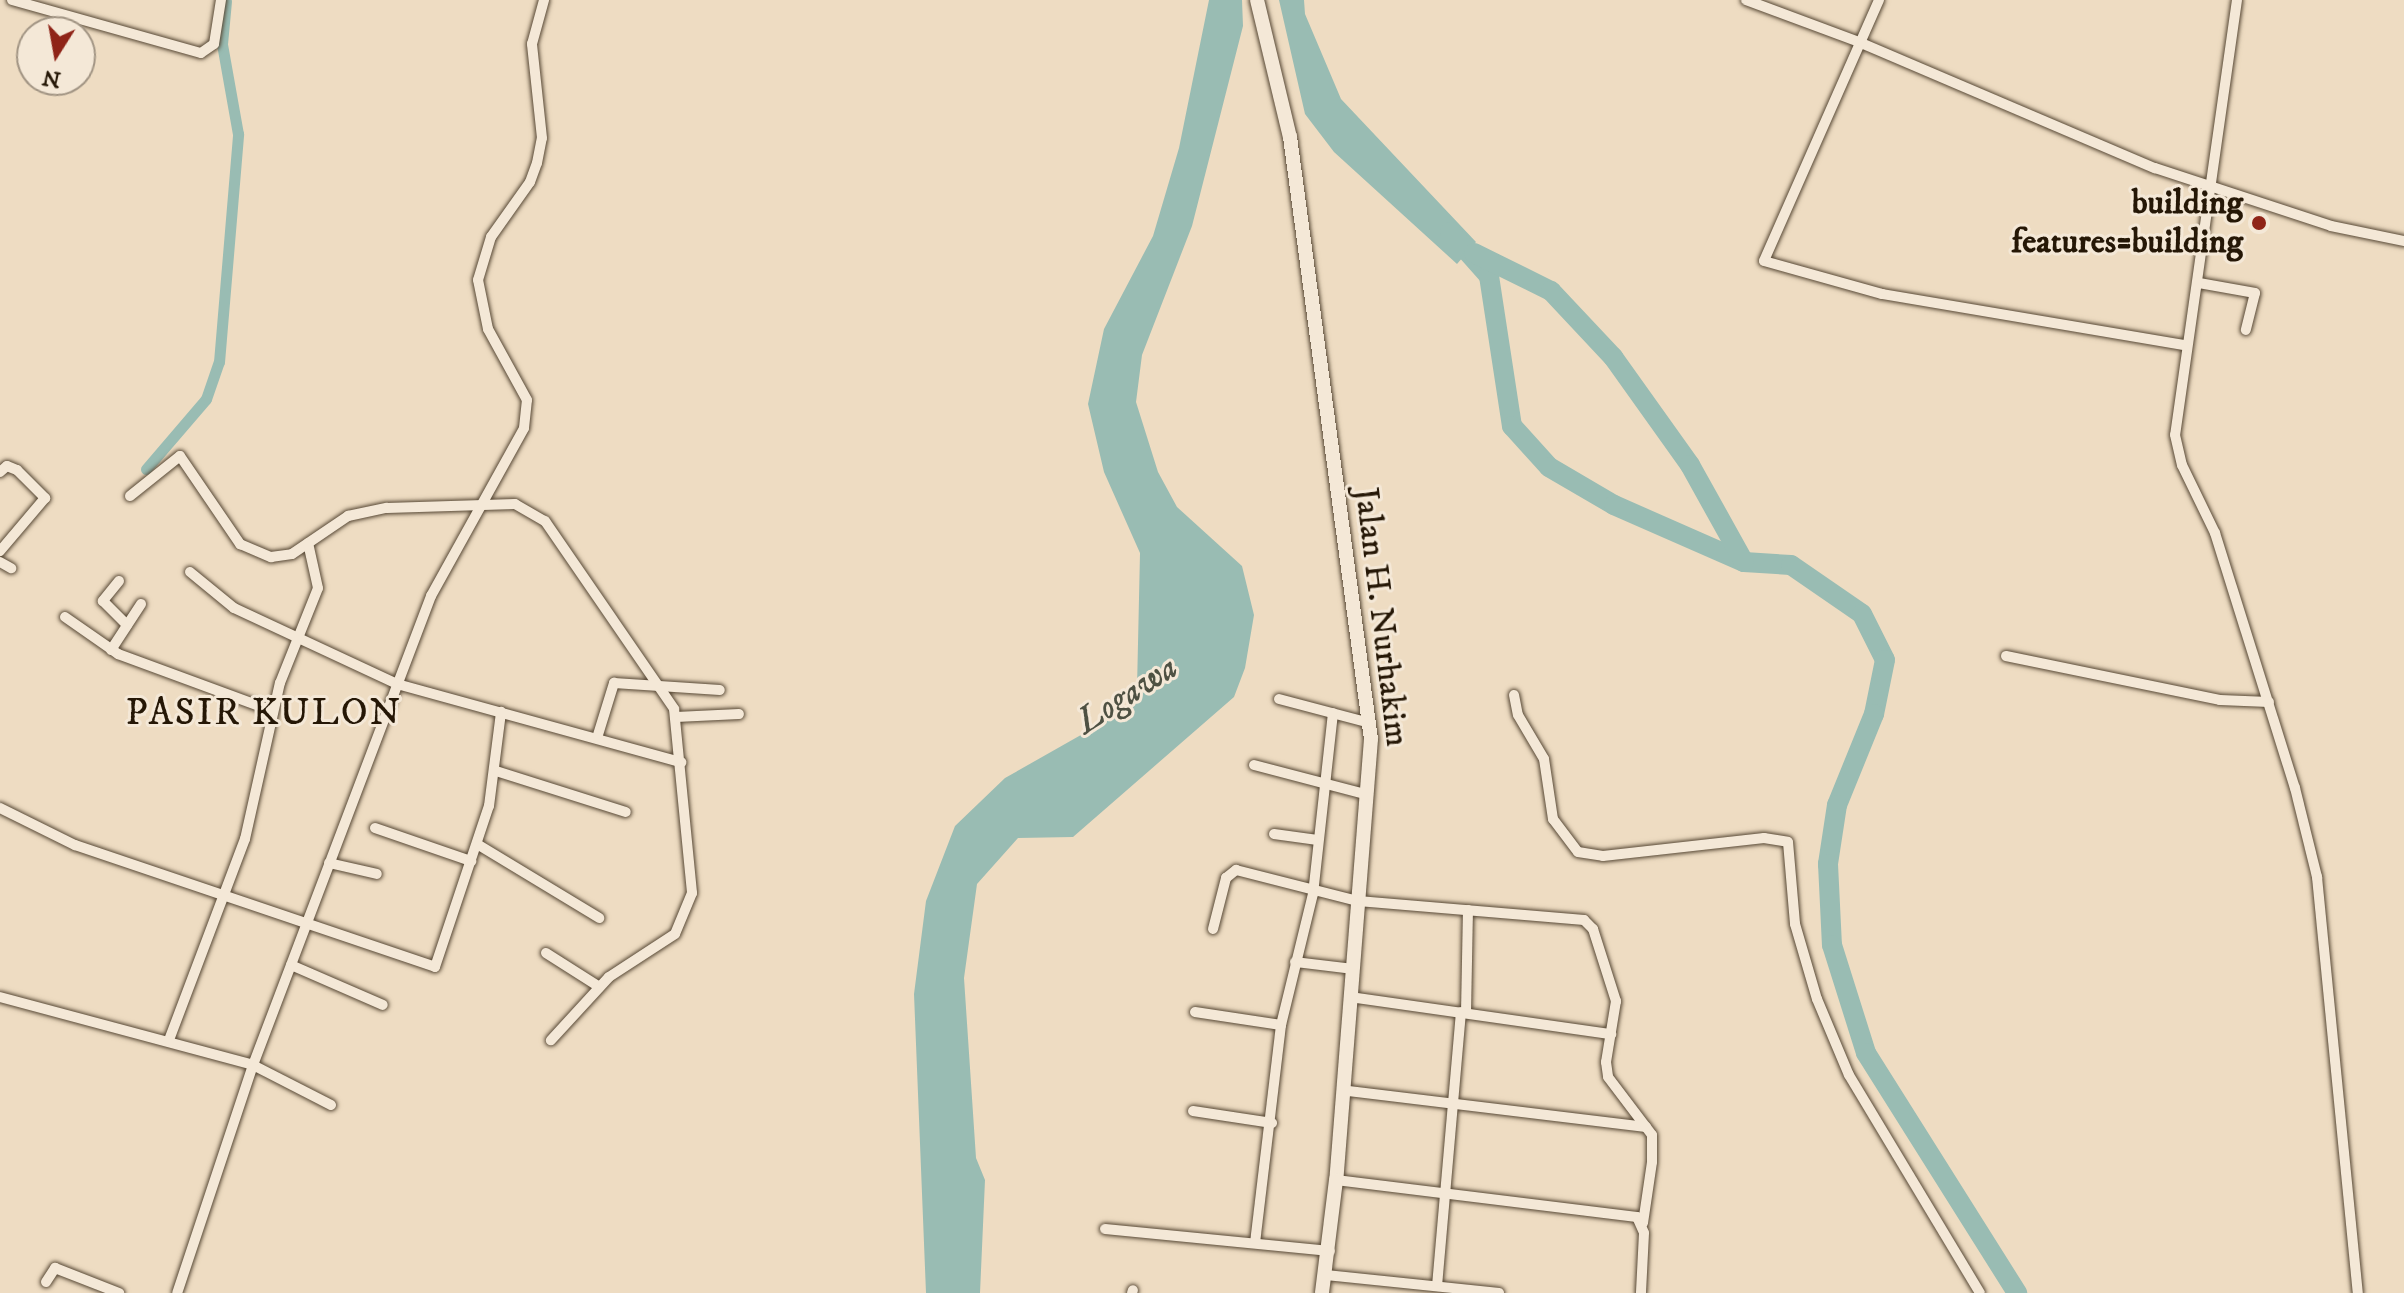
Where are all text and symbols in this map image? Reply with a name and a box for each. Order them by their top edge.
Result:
north arrow [16,16,96,96]
text: N [40,63,63,93]
place label: building features=building [2012,183,2243,262]
marker: building features=building [2250,214,2268,232]
street label: Jalan H. Nurhakim [1345,485,1417,749]
water label: Logawa [1068,646,1186,744]
district label: PASIR KULON [126,691,402,737]

